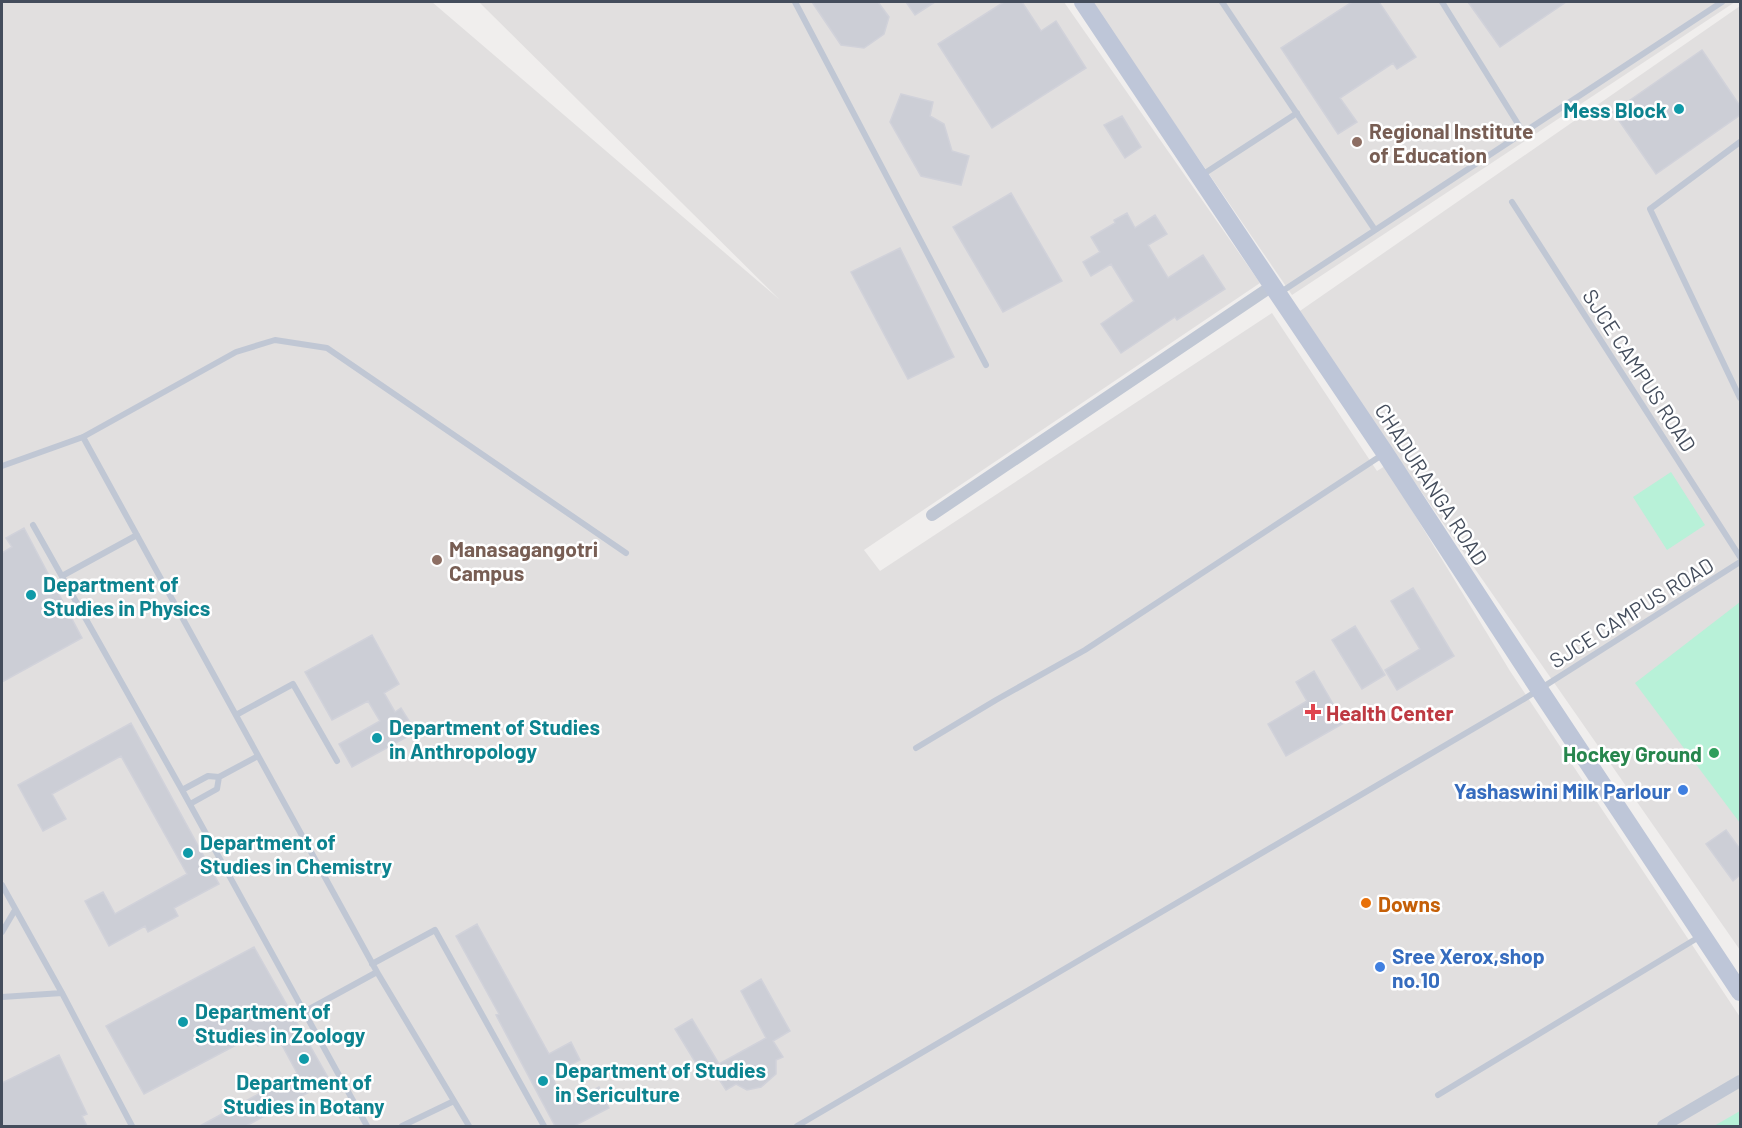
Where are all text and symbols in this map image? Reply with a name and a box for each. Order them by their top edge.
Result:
place label: Mess Block [1563,97,1667,122]
marker: Mess Block [1672,102,1686,116]
place label: Regional Institute of Education [1369,118,1533,167]
marker: Regional Institute of Education [1350,135,1364,149]
street label: SJCE CAMPUS ROAD [1578,284,1702,456]
street label: CHADURANGA ROAD [1370,398,1494,570]
place label: Manasagangotri Campus [449,536,598,585]
street label: SJCE CAMPUS ROAD [1544,551,1718,673]
marker: Manasagangotri Campus [430,553,444,567]
place label: Department of Studies in Physics [43,571,210,620]
marker: Department of Studies in Physics [24,588,38,602]
place label: Health Center [1326,700,1453,725]
marker: Health Center [1304,703,1322,721]
place label: Department of Studies in Anthropology [389,714,600,763]
marker: Department of Studies in Anthropology [370,731,384,745]
place label: Hockey Ground [1563,741,1702,766]
marker: Hockey Ground [1707,746,1721,760]
place label: Yashaswini Milk Parlour [1454,778,1671,803]
marker: Yashaswini Milk Parlour [1676,783,1690,797]
place label: Department of Studies in Chemistry [200,829,393,878]
marker: Department of Studies in Chemistry [181,846,195,860]
place label: Downs [1378,891,1441,916]
marker: Downs [1359,896,1373,910]
place label: Sree Xerox,shop no.10 [1392,943,1545,992]
marker: Sree Xerox,shop no.10 [1373,960,1387,974]
place label: Department of Studies in Zoology [195,998,366,1047]
marker: Department of Studies in Zoology [176,1015,190,1029]
marker: Department of Studies in Botany [297,1052,311,1066]
place label: Department of Studies in Sericulture [555,1057,766,1106]
place label: Department of Studies in Botany [223,1069,385,1118]
marker: Department of Studies in Sericulture [536,1074,550,1088]

